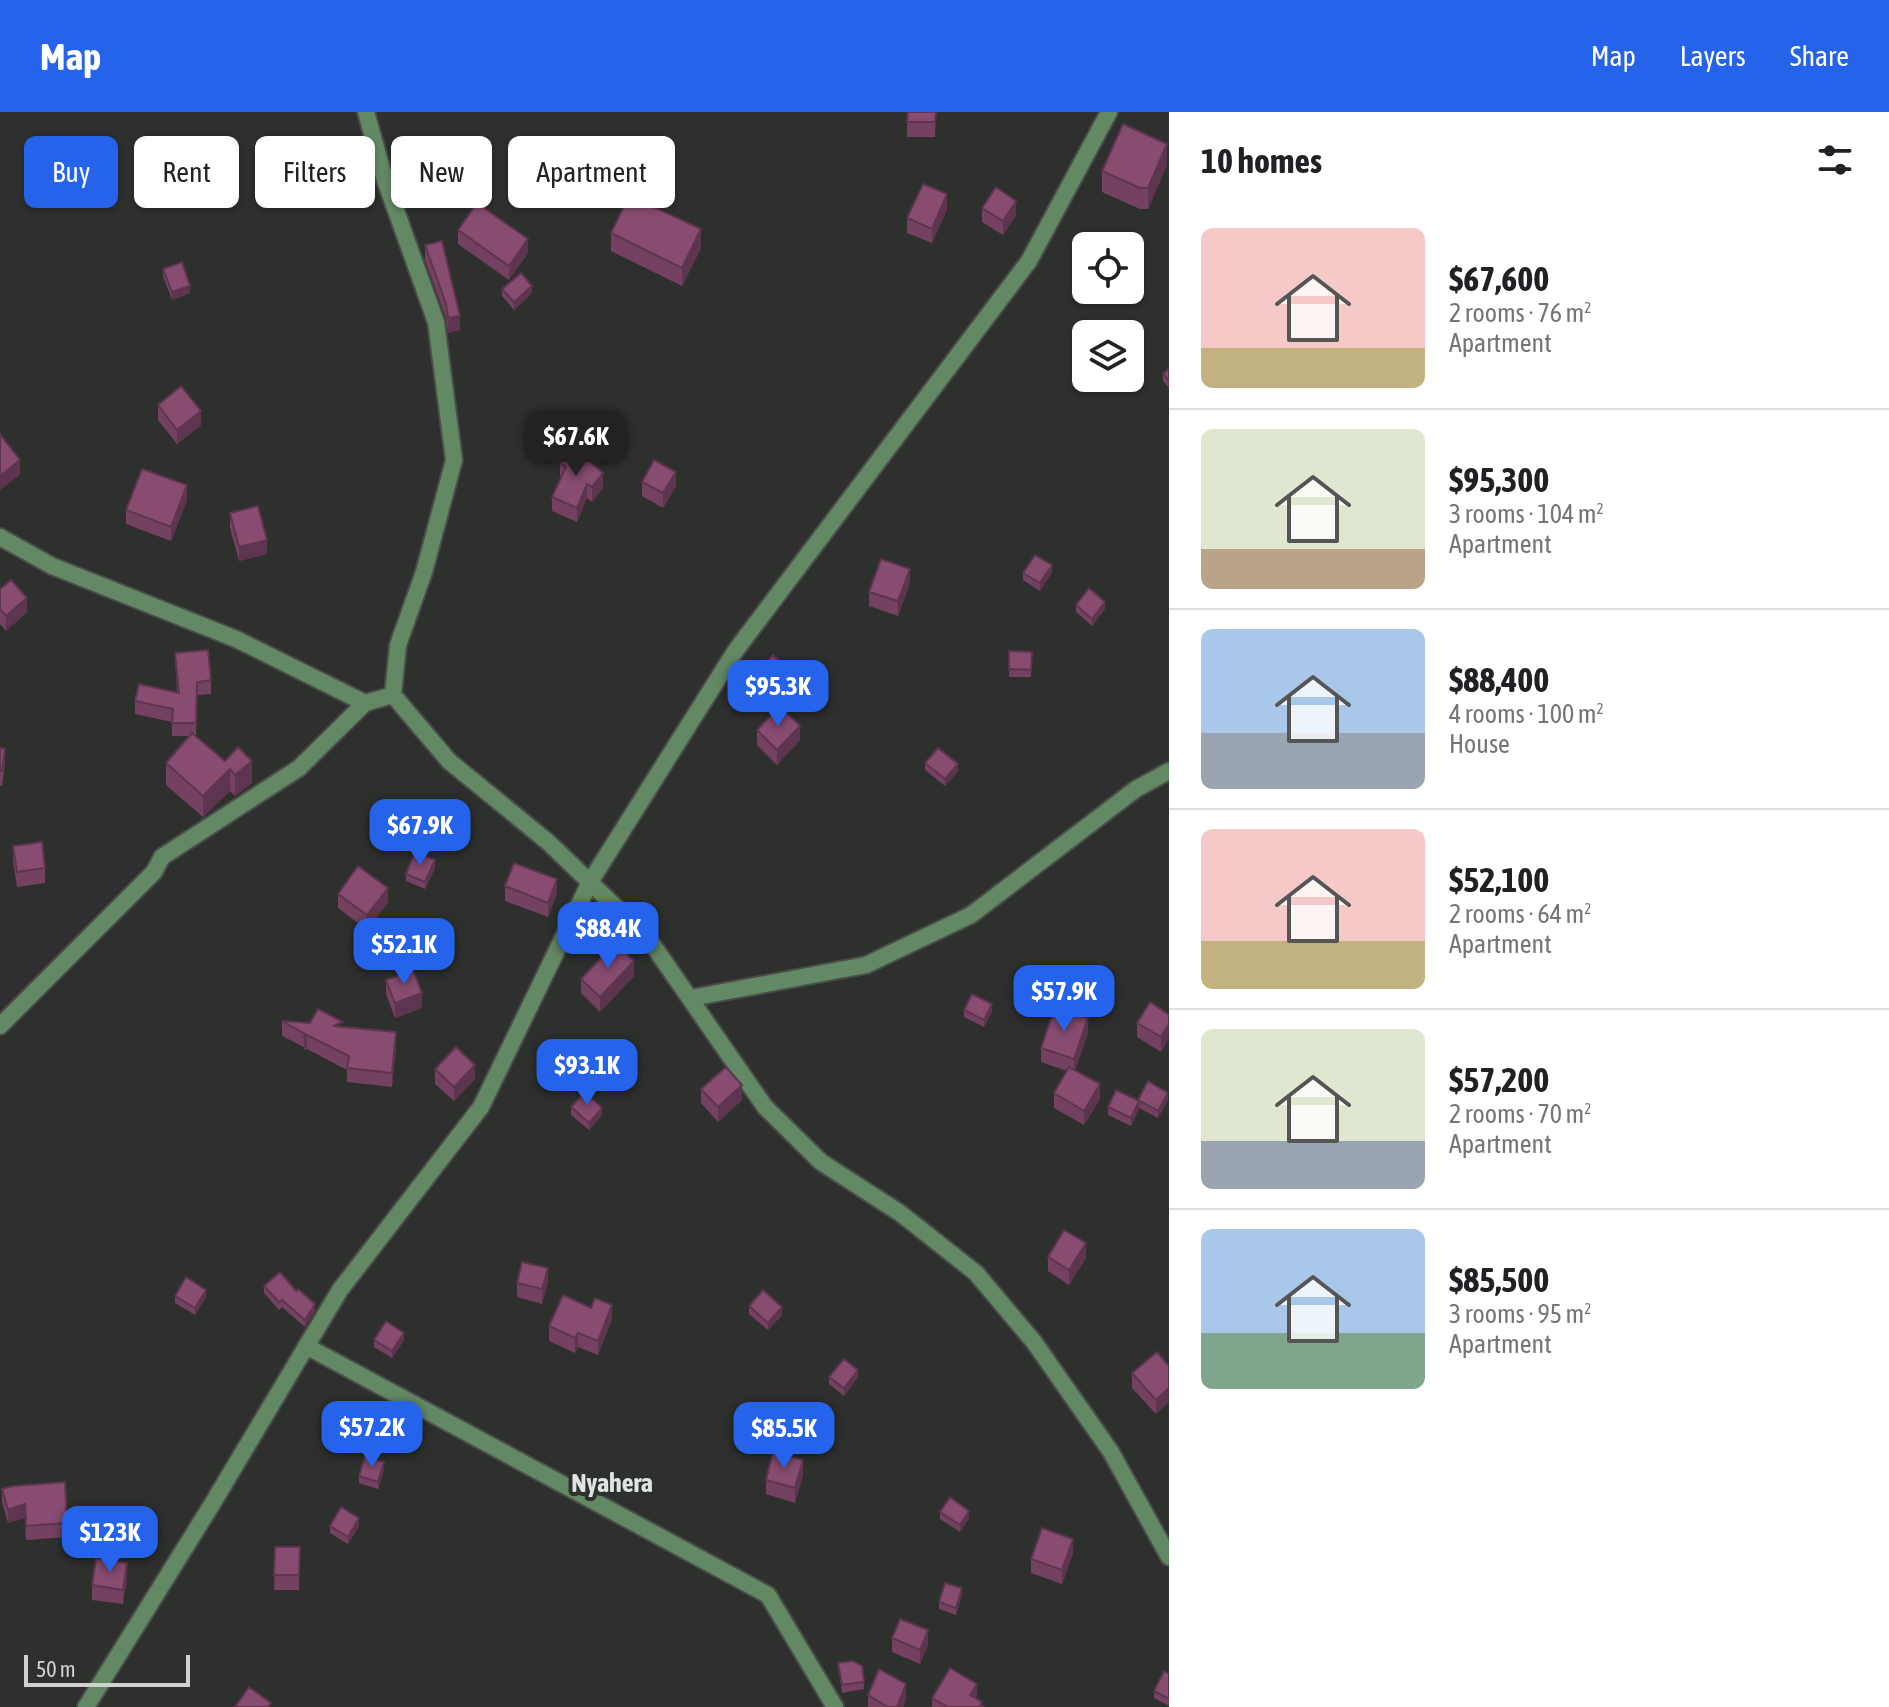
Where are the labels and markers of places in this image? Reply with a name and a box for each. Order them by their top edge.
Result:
pin: $67.6K [511,410,641,478]
pin: $95.3K [713,660,843,728]
pin: $67.9K [355,799,485,867]
pin: $88.4K [543,902,673,970]
pin: $52.1K [339,918,469,986]
pin: $57.9K [999,965,1129,1033]
pin: $93.1K [522,1039,652,1107]
pin: $57.2K [307,1401,437,1469]
pin: $85.5K [719,1402,849,1470]
pin: $123K [54,1506,166,1574]

